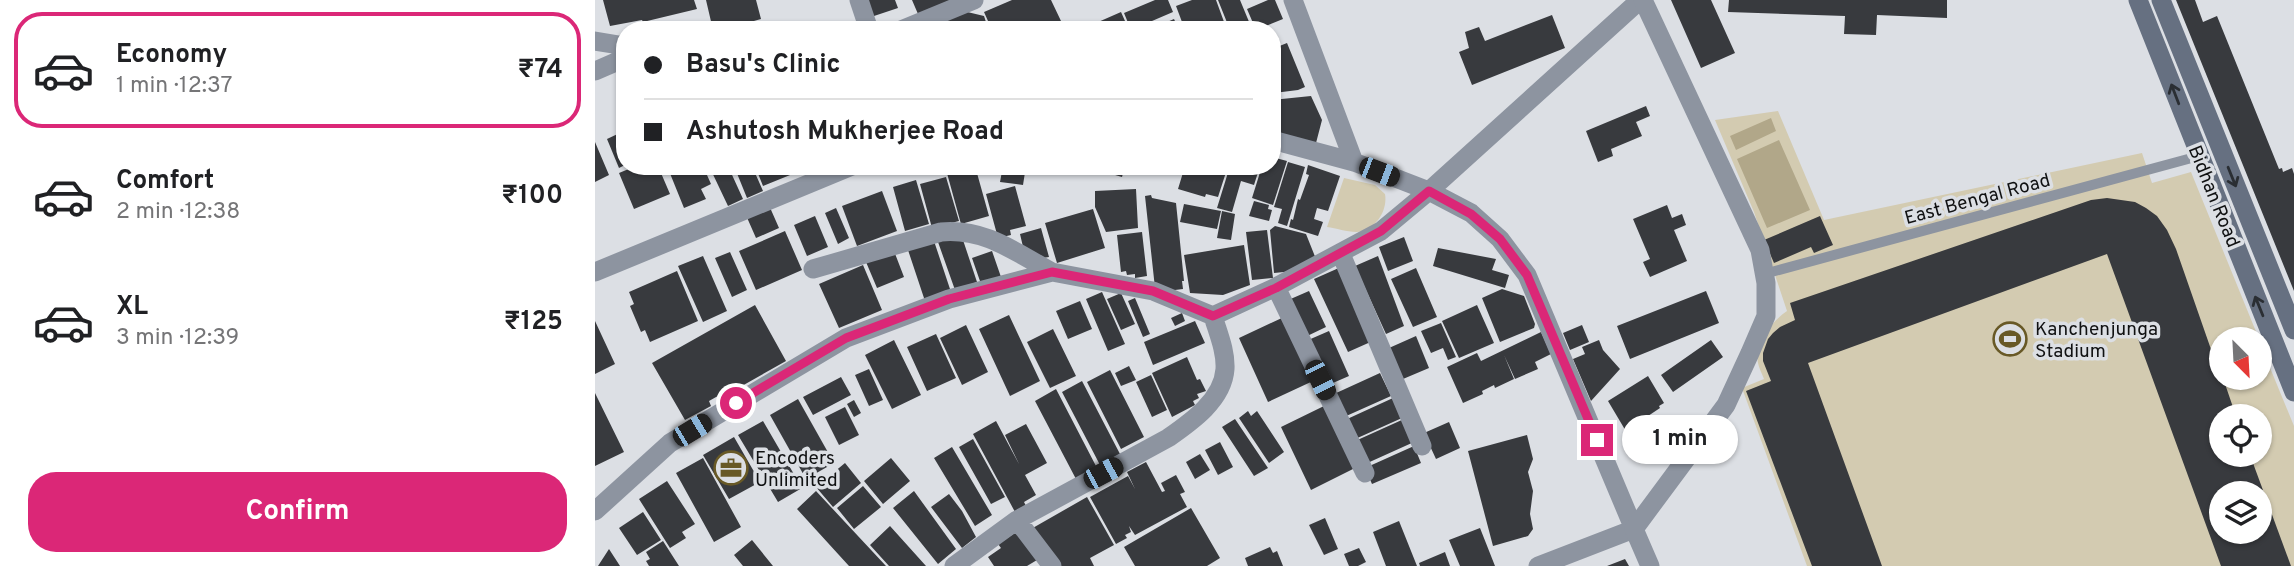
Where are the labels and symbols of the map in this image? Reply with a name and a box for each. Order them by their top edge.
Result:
one-way arrow [2167,84,2180,106]
street label: Bidhan Road [2182,142,2245,251]
car [1356,155,1403,189]
one-way arrow [2226,165,2239,187]
street label: East Bengal Road [1902,169,2053,231]
one-way arrow [2252,295,2265,317]
place label: Kanchenjunga Stadium [2035,318,2158,364]
sports icon: Kanchenjunga Stadium [1991,320,2029,358]
north arrow [2209,327,2271,390]
car [1302,357,1339,403]
route start [720,387,752,419]
car [669,410,716,450]
callout: 1 min [1621,416,1737,464]
route end [1581,424,1613,456]
place label: Encoders Unlimited [755,447,838,493]
office icon: Encoders Unlimited [712,449,750,487]
car [1080,454,1127,492]

